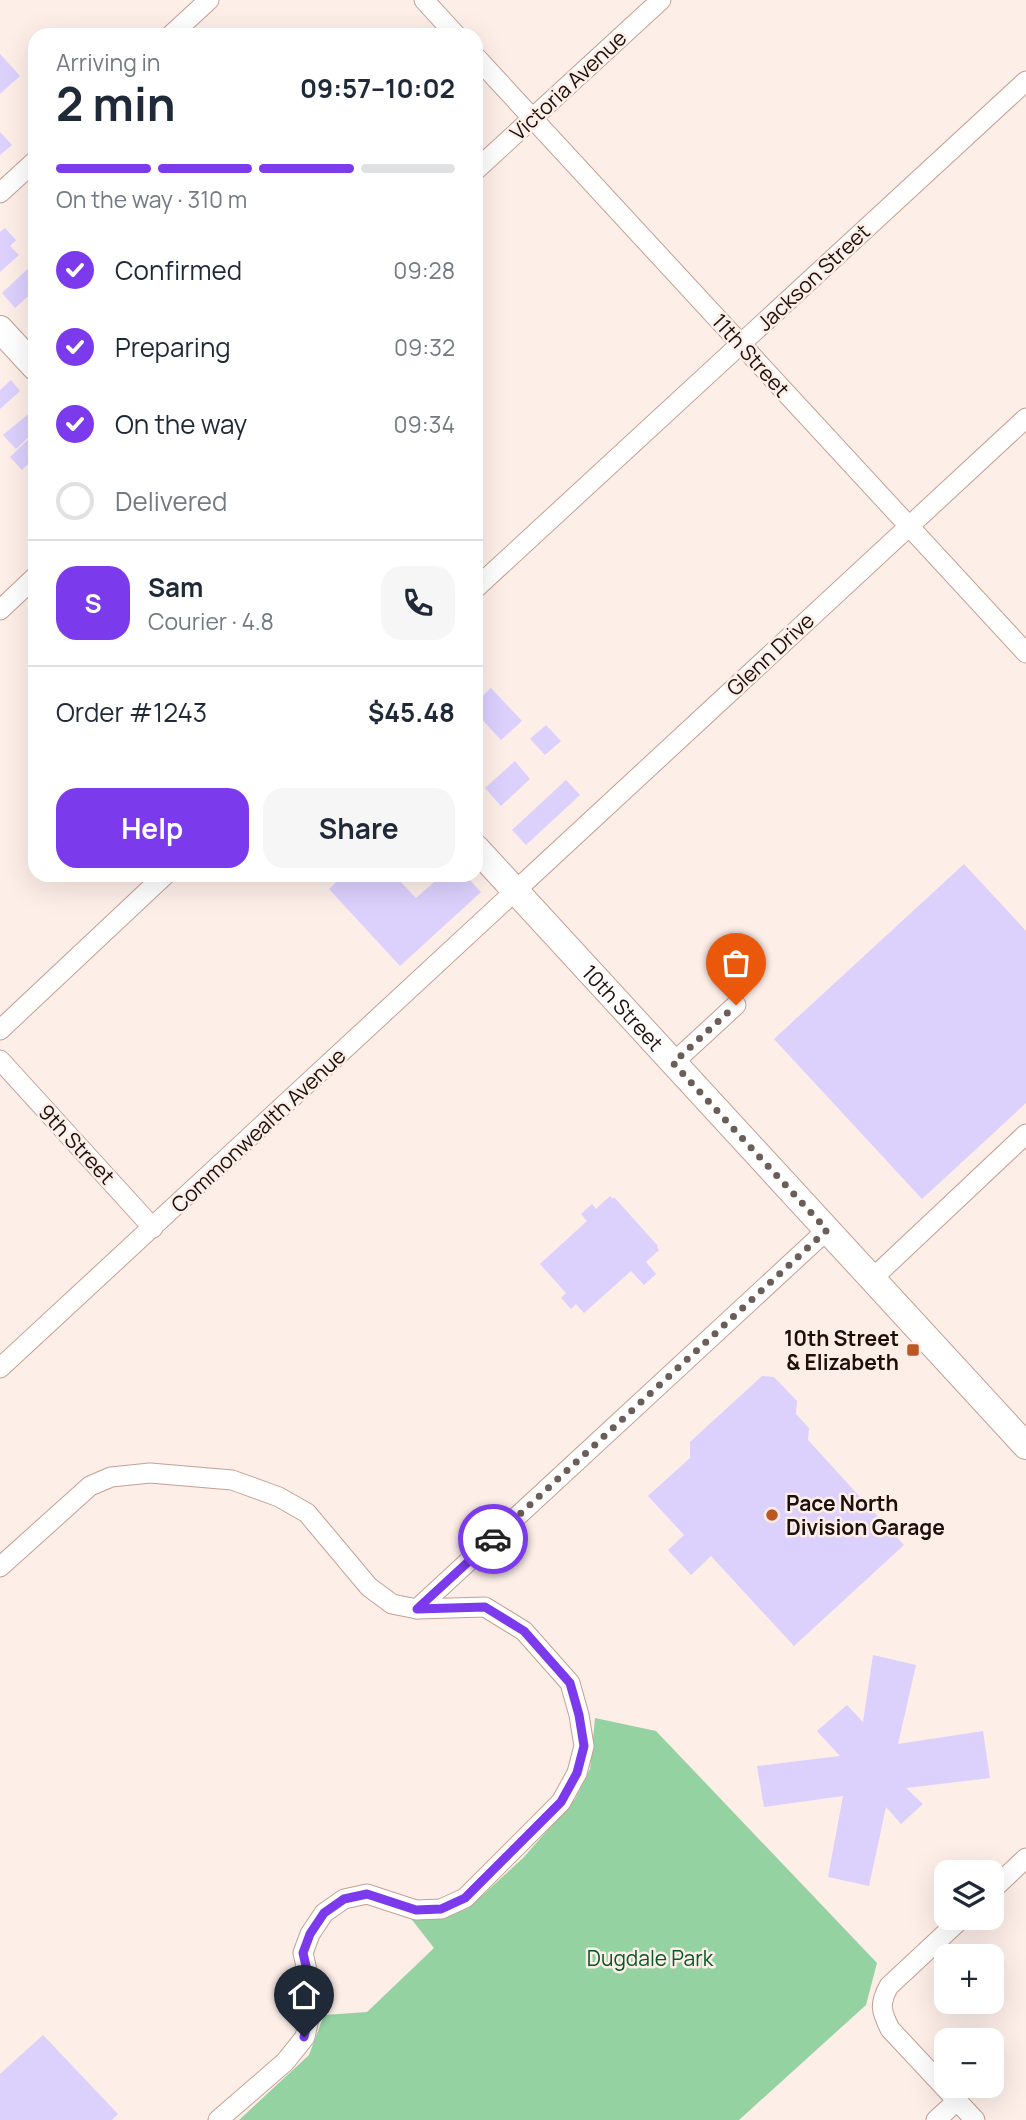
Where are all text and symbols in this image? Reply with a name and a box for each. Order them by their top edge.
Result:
street label: Victoria Avenue [504,24,632,146]
text: Arriving in [56,46,161,78]
text: 09:57–10:02 [300,70,455,106]
text: 2 min [56,72,176,135]
text: On the way · 310 m [56,183,247,215]
street label: Jackson Street [750,217,876,337]
icon: check [56,251,94,289]
text: Confirmed [115,252,242,288]
text: 09:28 [393,254,455,286]
street label: 11th Street [706,307,796,403]
icon: check [56,328,94,366]
text: Preparing [115,329,231,365]
text: 09:32 [394,331,455,363]
icon: check [56,405,94,443]
text: On the way [115,406,247,442]
text: 09:34 [394,408,455,440]
text: Delivered [115,483,227,519]
button: phone [381,566,455,640]
text: Sam [148,569,203,605]
text: S [84,585,102,621]
text: Courier · 4.8 [148,605,274,637]
street label: Glenn Drive [720,606,820,702]
text: Order #1243 [56,694,207,730]
text: $45.48 [368,694,455,730]
button: Help [56,788,249,868]
button: Share [263,788,455,868]
pin [706,933,766,1005]
icon: bag [717,944,755,982]
street label: 10th Street [576,959,670,1057]
street label: Commonwealth Avenue [165,1042,351,1218]
street label: 9th Street [33,1098,121,1190]
place label: 10th Street & Elizabeth [784,1324,899,1376]
marker: 10th Street & Elizabeth [905,1342,921,1358]
place label: Pace North Division Garage [786,1489,945,1541]
courier [458,1504,528,1574]
marker: Pace North Division Garage [764,1507,780,1523]
icon: car [474,1520,512,1558]
map controls [934,1860,1004,2098]
button: layers [934,1860,1004,1930]
park label: Dugdale Park [587,1944,714,1972]
button: + [934,1944,1004,2014]
pin [274,1965,334,2037]
icon: home [285,1976,323,2014]
button: − [934,2028,1004,2098]

